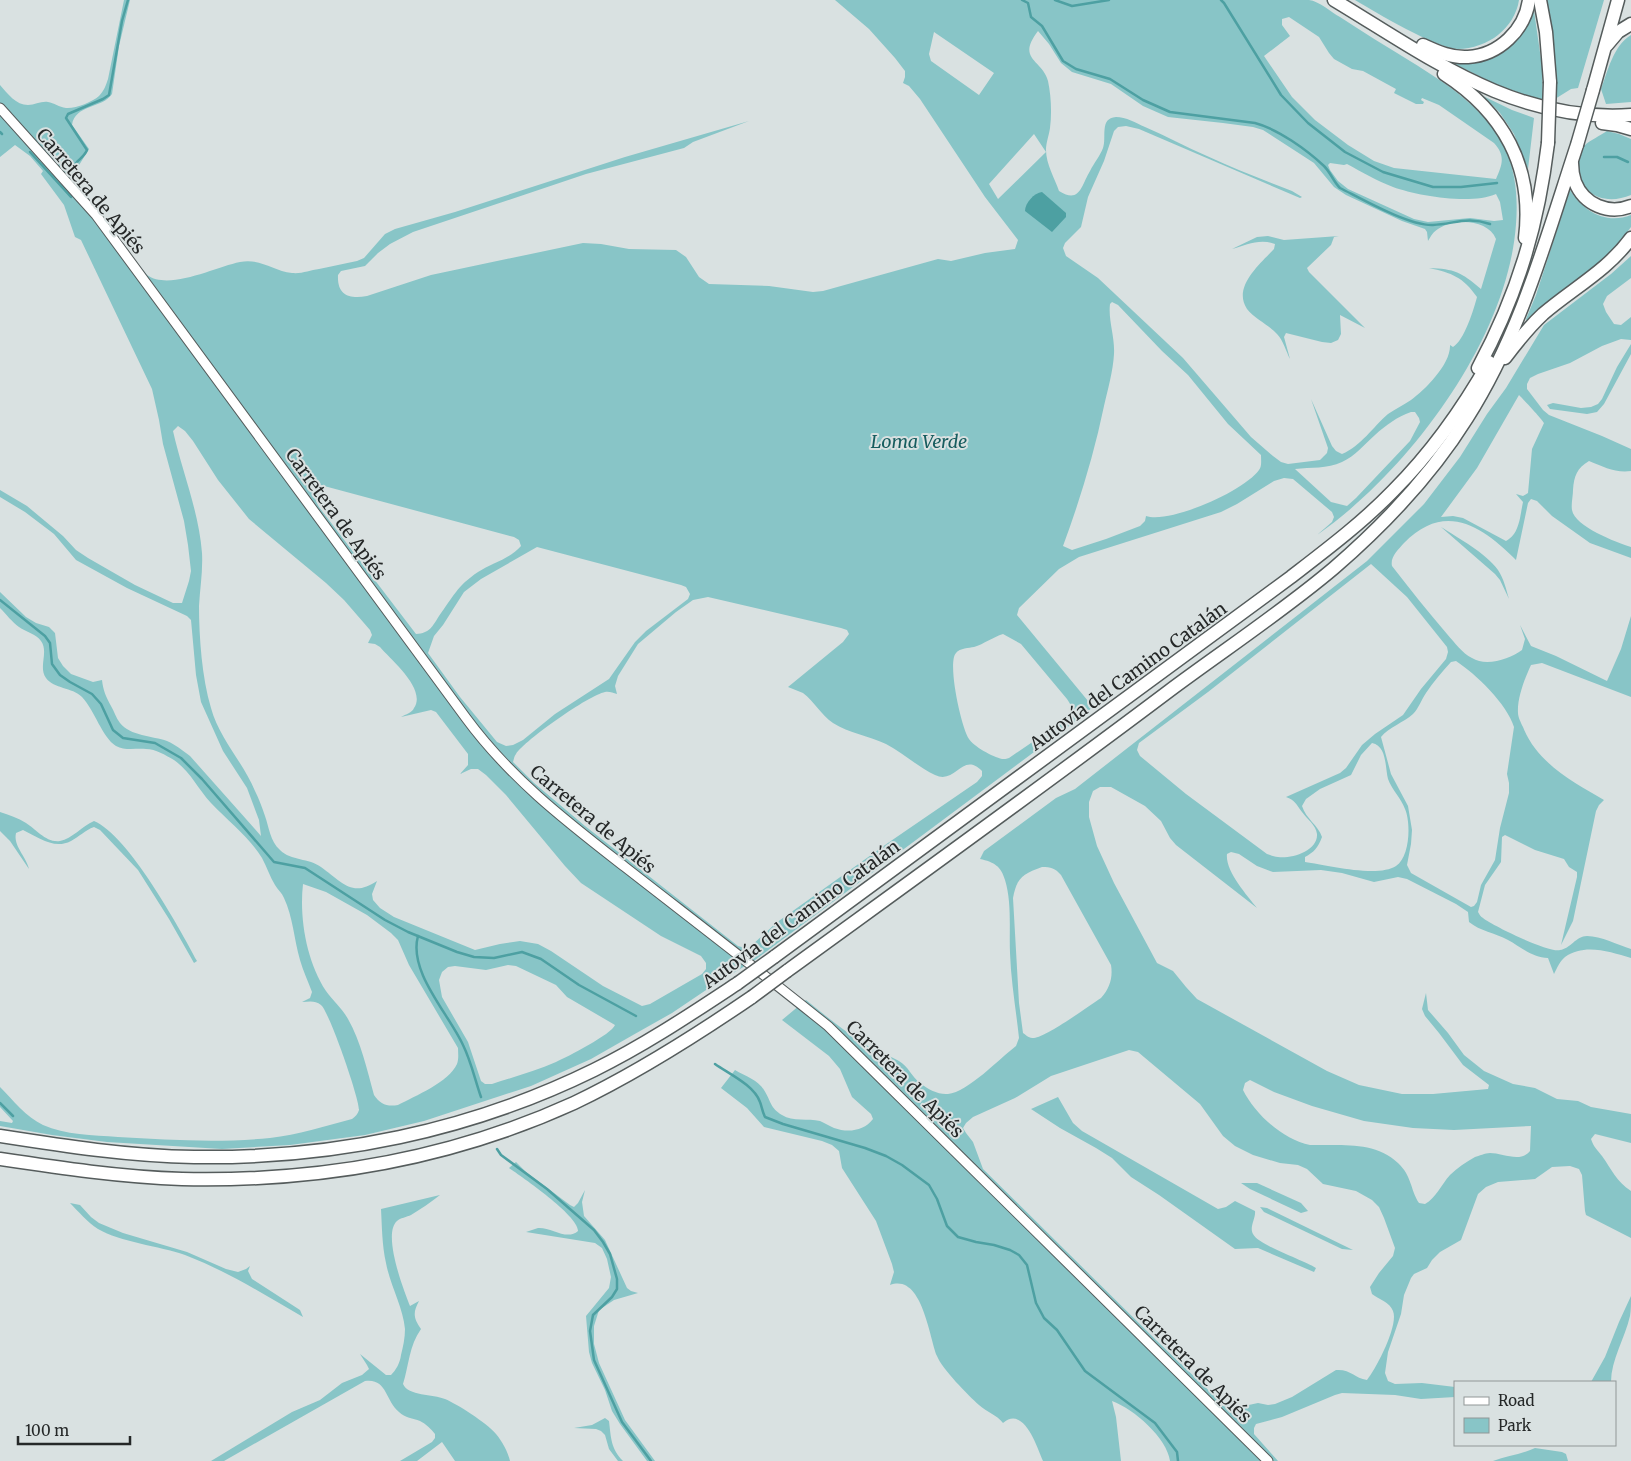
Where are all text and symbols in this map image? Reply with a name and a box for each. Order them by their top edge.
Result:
street label: Carretera de Apiés [32,124,150,259]
park label: Loma Verde [871,430,967,453]
street label: Carretera de Apiés [281,444,392,584]
street label: Autovía del Camino Catalán [1024,597,1231,756]
street label: Carretera de Apiés [526,760,661,878]
street label: Autovía del Camino Catalán [697,835,904,994]
street label: Carretera de Apiés [841,1015,969,1143]
street label: Carretera de Apiés [1129,1300,1257,1428]
legend [1454,1381,1616,1446]
text: Road [1498,1391,1534,1410]
scale bar [18,1414,130,1446]
text: Park [1498,1416,1532,1435]
text: 100 m [25,1421,69,1440]

